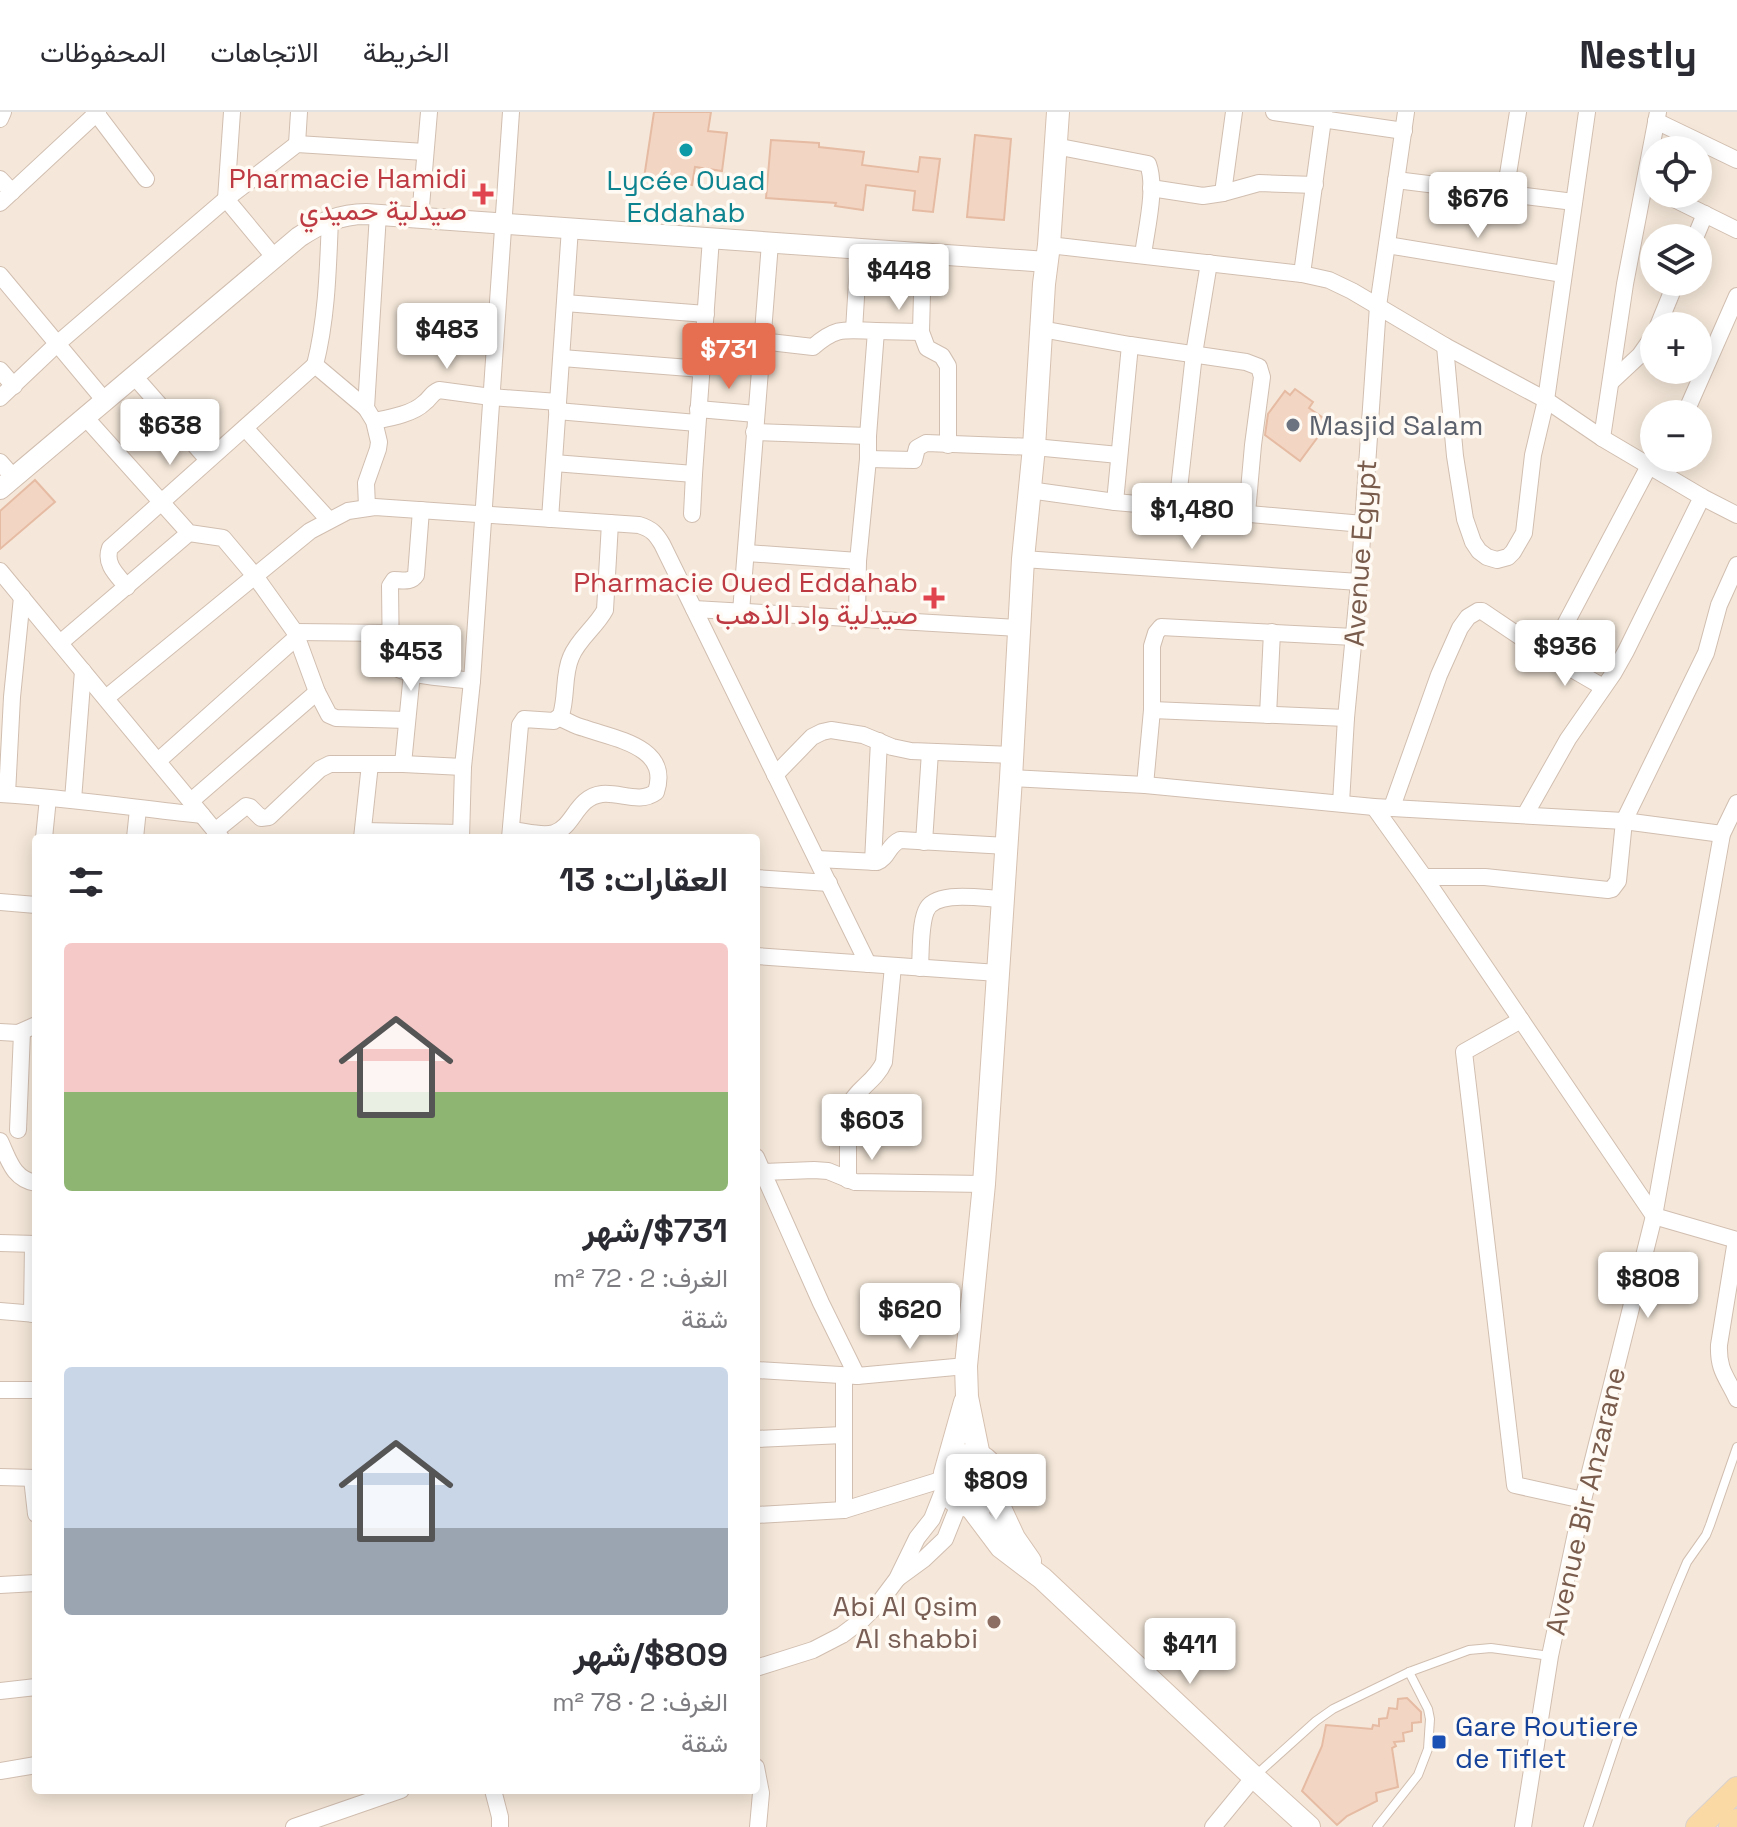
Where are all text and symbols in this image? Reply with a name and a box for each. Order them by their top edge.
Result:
text: Nestly [1579,31,1697,79]
text: المحفوظات [40,34,166,70]
text: الاتجاهات [210,34,319,70]
text: الخريطة [363,34,449,70]
map controls [1640,136,1712,472]
button: locate [1640,136,1712,208]
marker: Lycée Ouad Eddahab [677,141,695,159]
place label: Pharmacie Hamidi صيدلية حميدي [229,160,467,233]
place label: Lycée Ouad Eddahab [606,162,766,230]
pin: $676 [1431,172,1525,240]
text: $676 [1447,181,1509,215]
marker: Pharmacie Hamidi صيدلية حميدي [474,185,492,203]
button: layers [1640,224,1712,296]
pin: $448 [852,244,946,312]
text: $448 [867,253,931,287]
pin: $483 [400,303,494,371]
text: $483 [415,312,479,346]
button: + [1640,312,1712,384]
pin: $731 [682,323,776,391]
text: $731 [700,332,758,366]
pin: $638 [123,399,217,467]
button: − [1640,400,1712,472]
place label: Masjid Salam [1309,407,1483,443]
text: $638 [138,408,202,442]
marker: Masjid Salam [1284,416,1302,434]
street label: Avenue Egypt [1336,458,1384,648]
pin: $1,480 [1127,483,1257,551]
text: $1,480 [1150,492,1234,526]
place label: Pharmacie Oued Eddahab صيدلية واد الذهب [573,564,918,632]
marker: Pharmacie Oued Eddahab صيدلية واد الذهب [925,589,943,607]
pin: $936 [1518,620,1612,688]
pin: $453 [364,625,458,693]
text: $936 [1533,629,1597,663]
text: $453 [379,634,443,668]
text: العقارات: 13 [559,858,728,901]
icon: filters [64,860,108,904]
icon: home [324,995,468,1139]
pin: $603 [825,1094,919,1162]
text: $603 [840,1103,904,1137]
text: $731/شهر [582,1209,728,1252]
pin: $808 [1601,1252,1695,1320]
text: الغرف: 2 · 72 m² [553,1261,728,1295]
text: $808 [1616,1261,1680,1295]
pin: $620 [863,1283,957,1351]
text: $620 [878,1292,942,1326]
text: شقة [681,1302,728,1336]
street label: Avenue Bir Anzarane [1537,1363,1633,1639]
icon: home [324,1419,468,1563]
pin: $809 [949,1454,1043,1522]
text: $809 [964,1463,1028,1497]
place label: Abi Al Qsim Al shabbi [833,1588,978,1656]
marker: Abi Al Qsim Al shabbi [985,1613,1003,1631]
pin: $411 [1143,1618,1237,1686]
text: $411 [1163,1627,1217,1661]
text: $809/شهر [573,1633,728,1676]
text: الغرف: 2 · 78 m² [552,1685,728,1719]
place label: Gare Routiere de Tiflet [1455,1708,1638,1776]
text: شقة [681,1726,728,1760]
marker: Gare Routiere de Tiflet [1430,1733,1448,1751]

